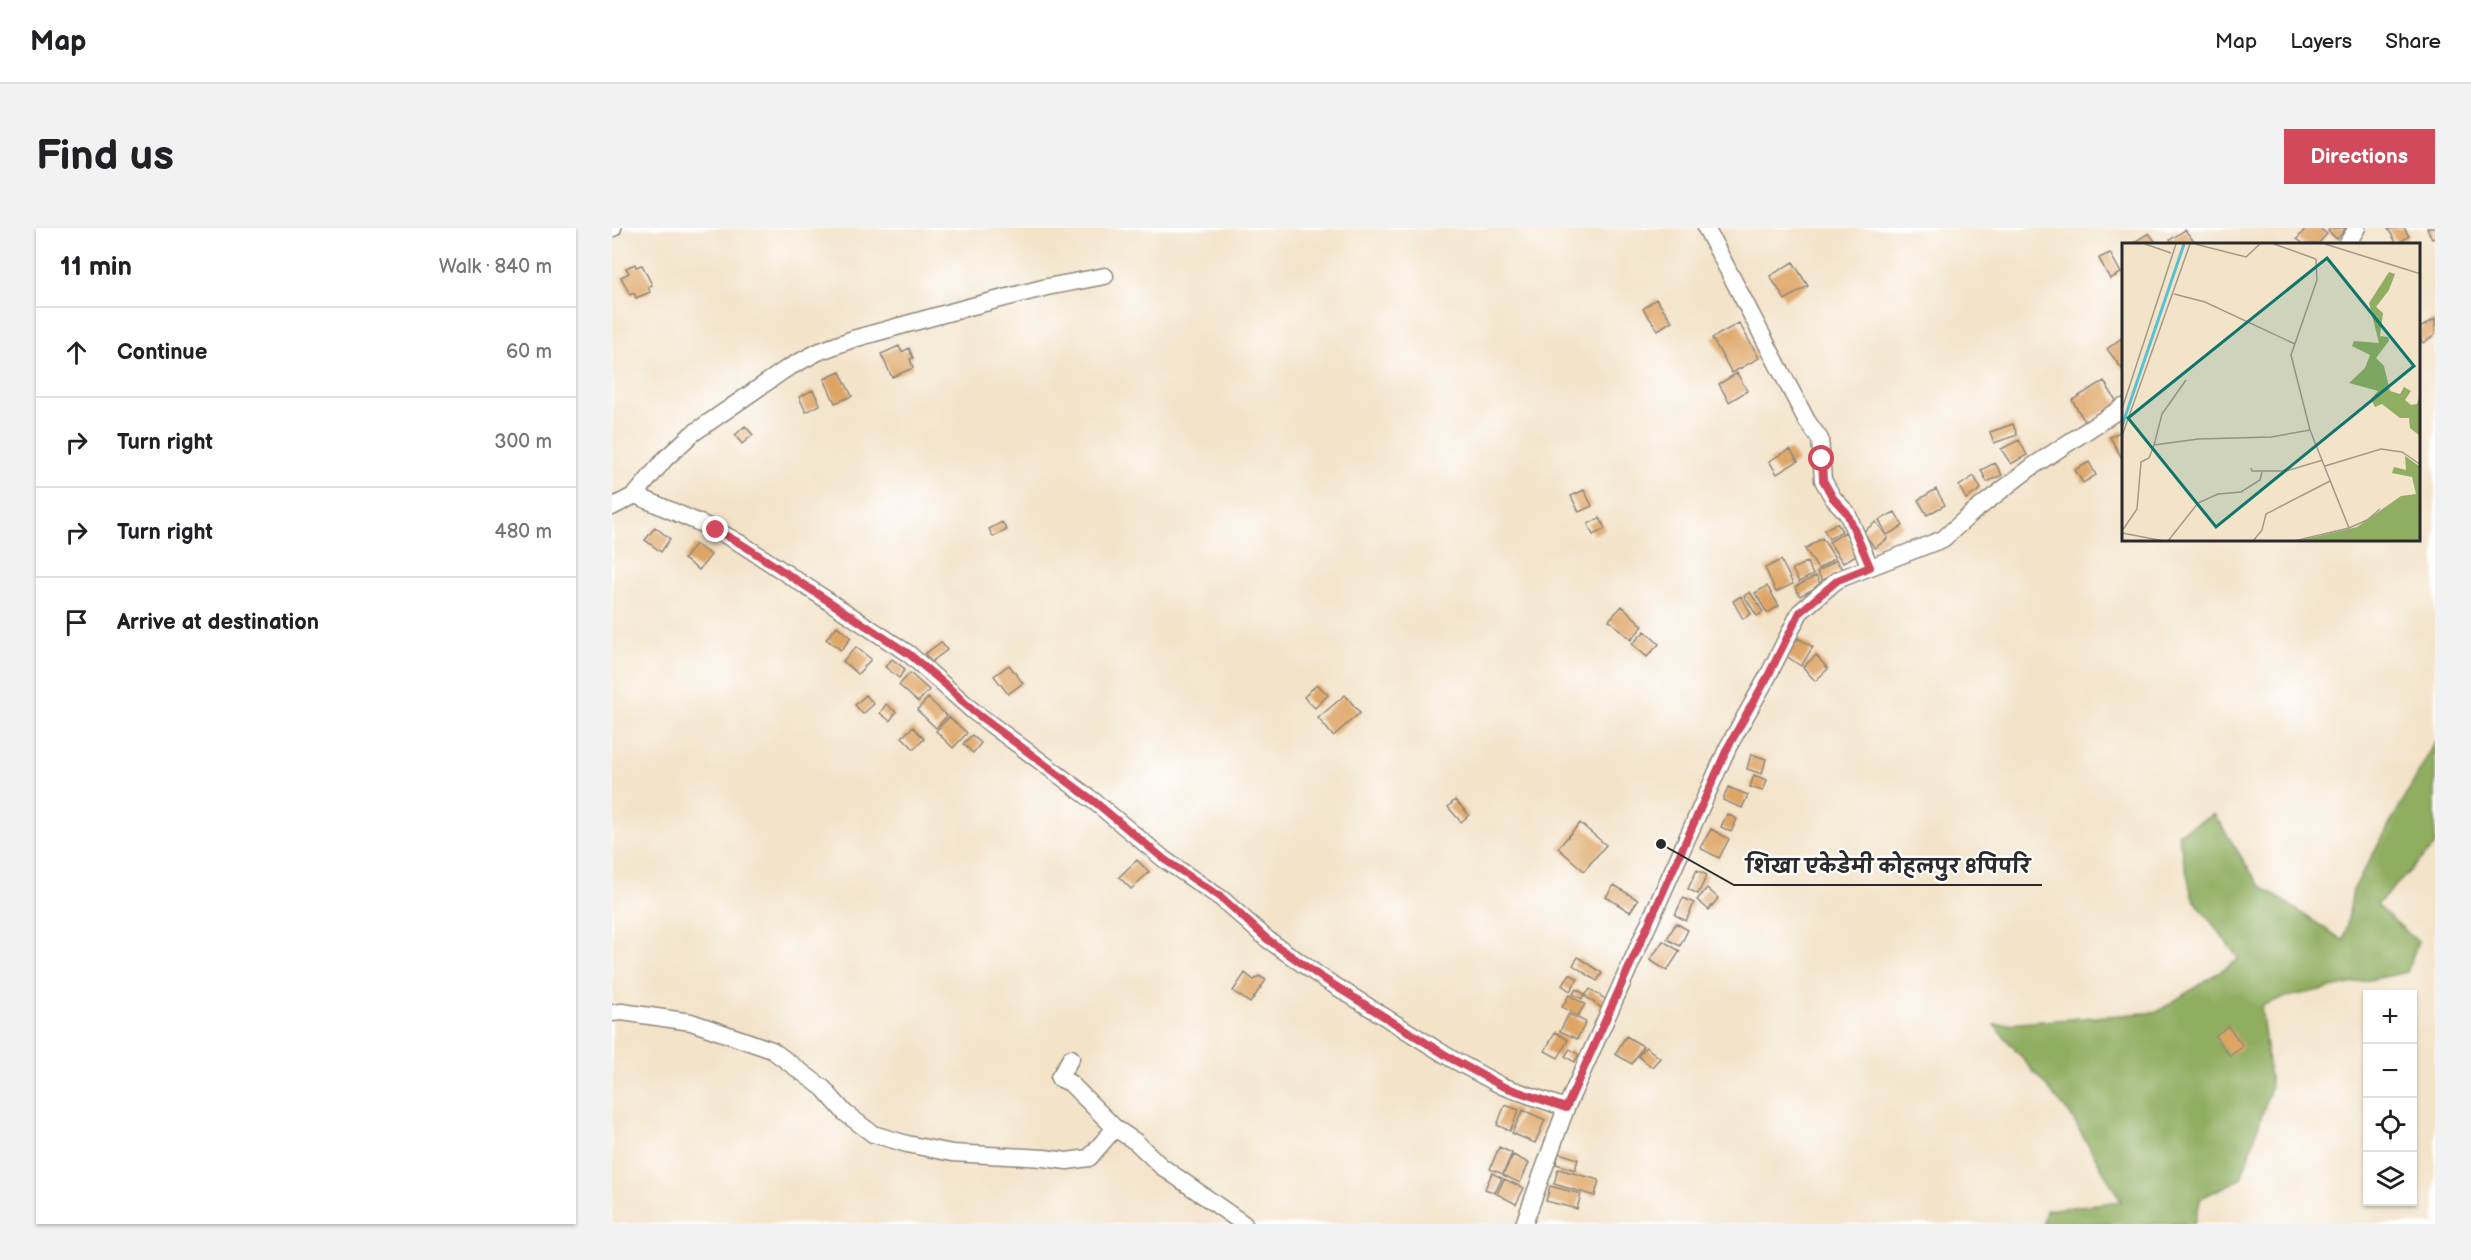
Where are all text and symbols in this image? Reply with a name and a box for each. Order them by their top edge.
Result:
text: Map [30,25,86,58]
text: Map [2215,29,2257,54]
text: Layers [2290,29,2352,54]
text: Share [2385,29,2441,54]
button: Directions [2284,129,2435,184]
text: Find us [36,131,174,182]
inset map [2122,243,2420,542]
text: 11 min [60,252,132,283]
text: Walk · 840 m [439,255,552,279]
icon: ahead [60,336,93,369]
text: Continue [117,339,207,366]
text: 60 m [506,340,552,364]
icon: right [60,426,93,459]
text: Turn right [117,429,213,456]
text: 300 m [494,430,552,454]
route start [1808,445,1834,471]
icon: right [60,516,93,549]
route end [702,516,728,542]
text: Turn right [117,519,213,546]
text: 480 m [494,520,552,544]
icon: arrive [60,606,93,639]
text: Arrive at destination [117,609,319,636]
callout: शिखा एकेडेमी कोहलपुर 8पिपरि [1734,847,2042,885]
text: शिखा एकेडेमी कोहलपुर 8पिपरि [1744,850,2032,881]
map controls [2363,990,2417,1206]
button: + [2363,990,2417,1044]
button: − [2363,1044,2417,1098]
button: locate [2363,1098,2417,1152]
button: layers [2363,1152,2417,1206]

